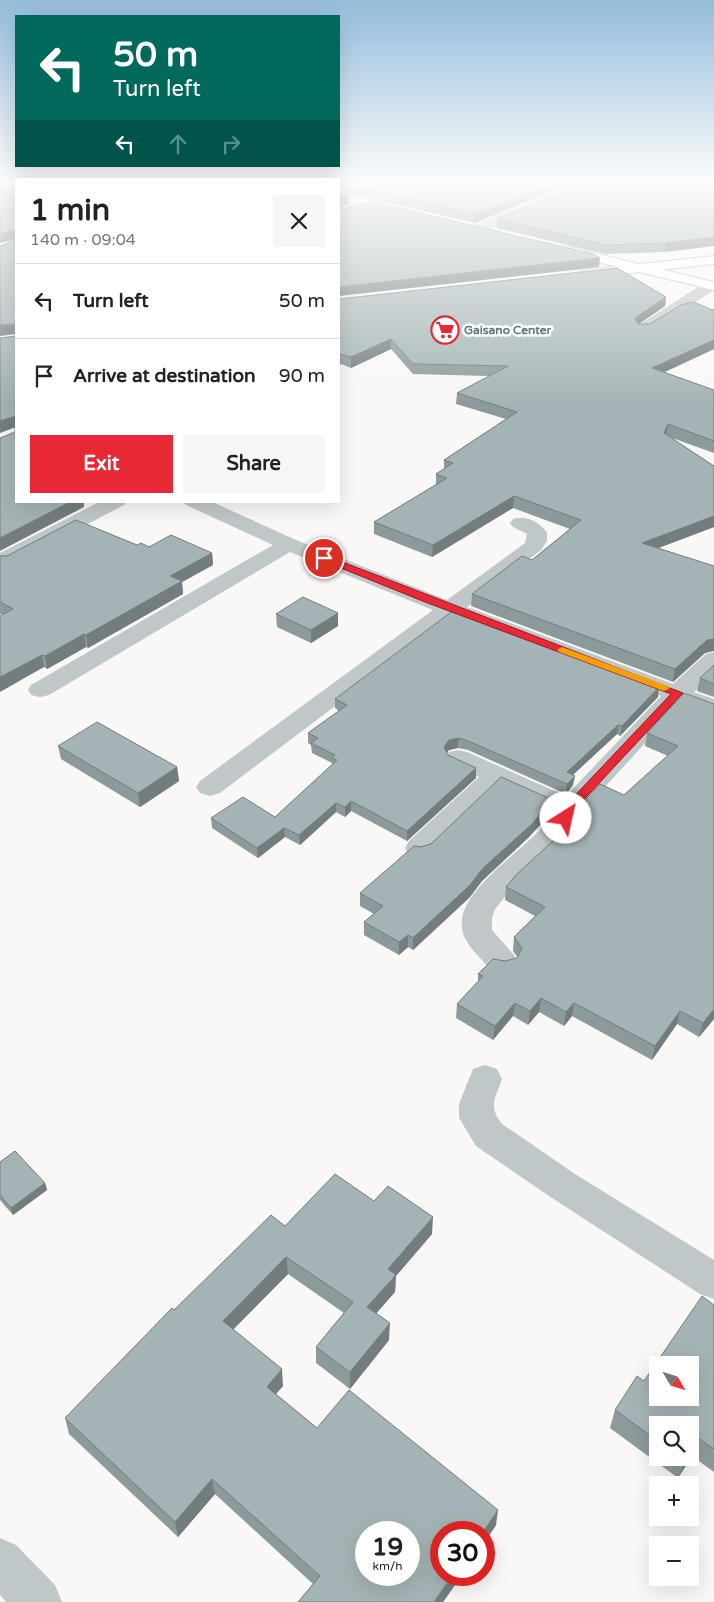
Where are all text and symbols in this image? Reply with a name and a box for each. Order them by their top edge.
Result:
text: 50 m [113,34,198,76]
icon: left [30,35,95,100]
text: Turn left [113,76,201,102]
icon: left [111,130,139,158]
icon: ahead [164,130,192,158]
icon: right [217,130,245,158]
text: 1 min [30,192,110,229]
button: close [273,195,325,247]
text: 140 m · 09:04 [30,230,136,250]
icon: left [30,287,58,315]
text: Turn left [73,290,149,312]
text: 50 m [279,290,325,312]
supermarket icon: Gaisano Center [430,315,460,345]
place label: Gaisano Center [464,323,551,337]
icon: arrive [30,362,58,390]
text: Arrive at destination [73,365,256,387]
text: 90 m [279,365,325,387]
button: Exit [30,435,173,493]
button: Share [183,435,325,493]
pin [303,537,345,579]
icon: arrive [310,544,338,572]
position arrow [539,791,591,843]
north arrow [649,1356,699,1406]
map controls [649,1356,699,1586]
button: search [649,1416,699,1466]
button: + [649,1476,699,1526]
speed limit sign: 30 [430,1521,495,1586]
text: 19 [372,1532,403,1562]
button: − [649,1536,699,1586]
text: km/h [372,1559,403,1573]

